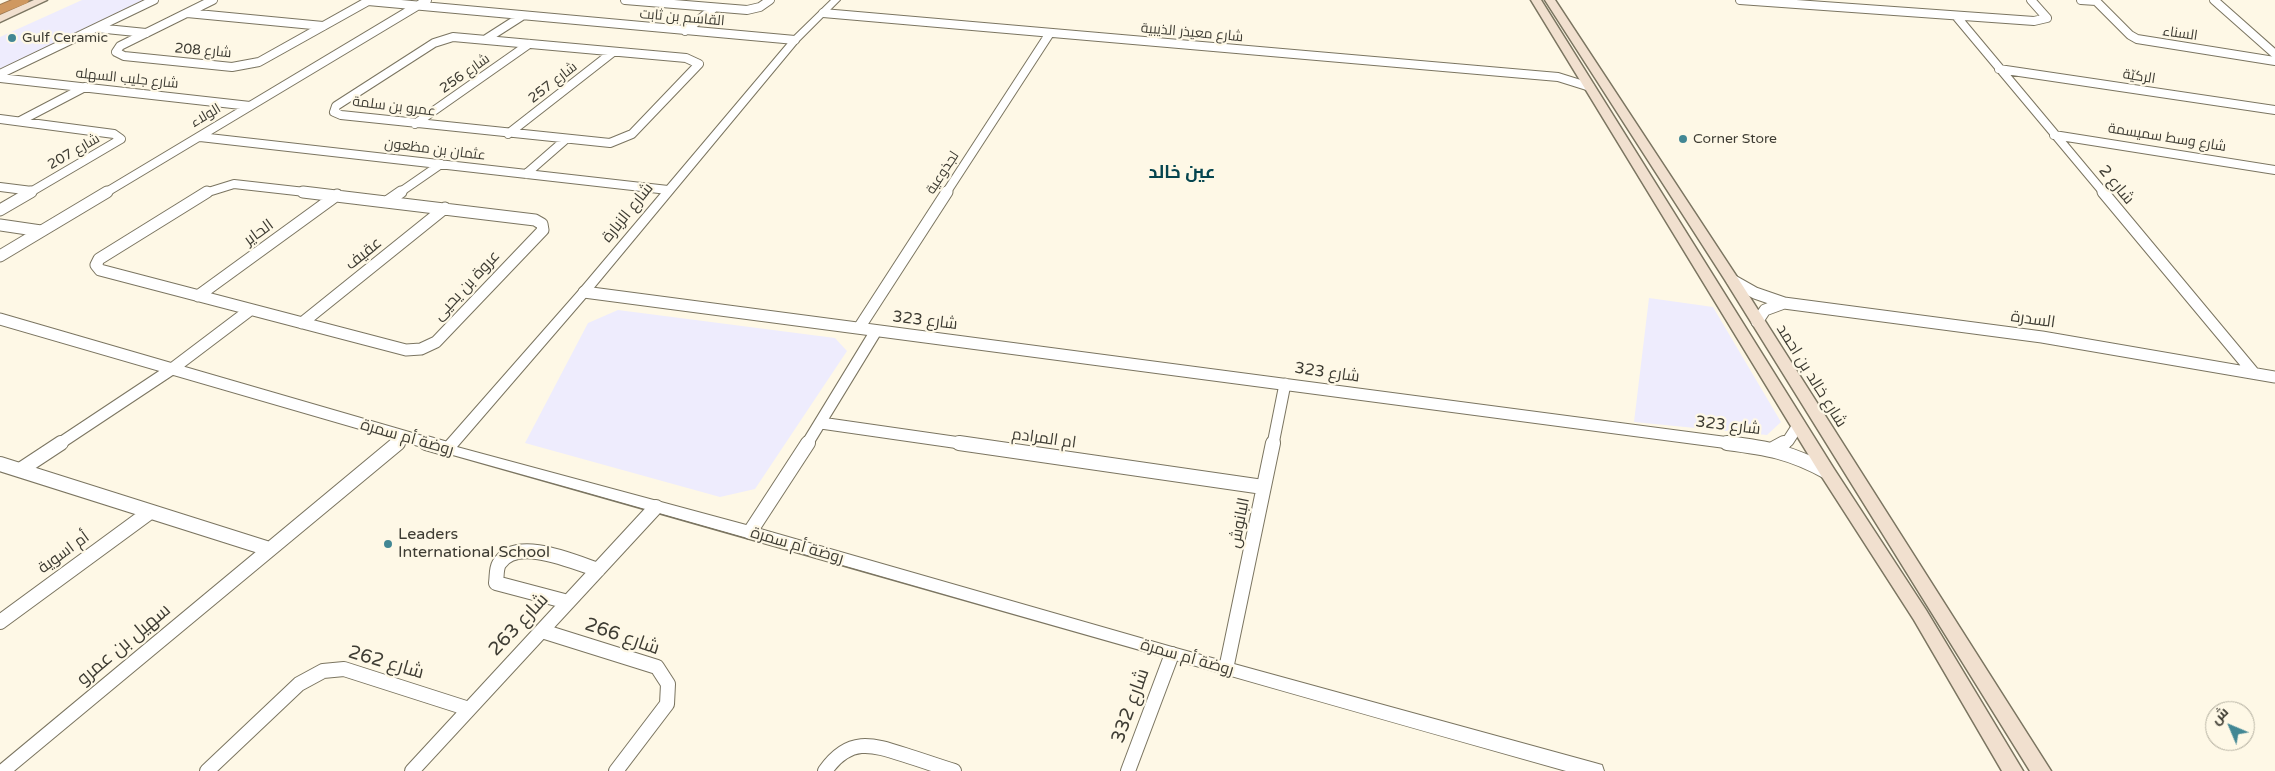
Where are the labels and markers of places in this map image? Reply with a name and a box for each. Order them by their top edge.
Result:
place label: Gulf Ceramic [22,30,108,46]
marker: Gulf Ceramic [6,32,18,44]
place label: Corner Store [1693,131,1777,147]
marker: Corner Store [1677,133,1689,145]
place label: Leaders International School [398,525,550,563]
marker: Leaders International School [382,538,394,550]

